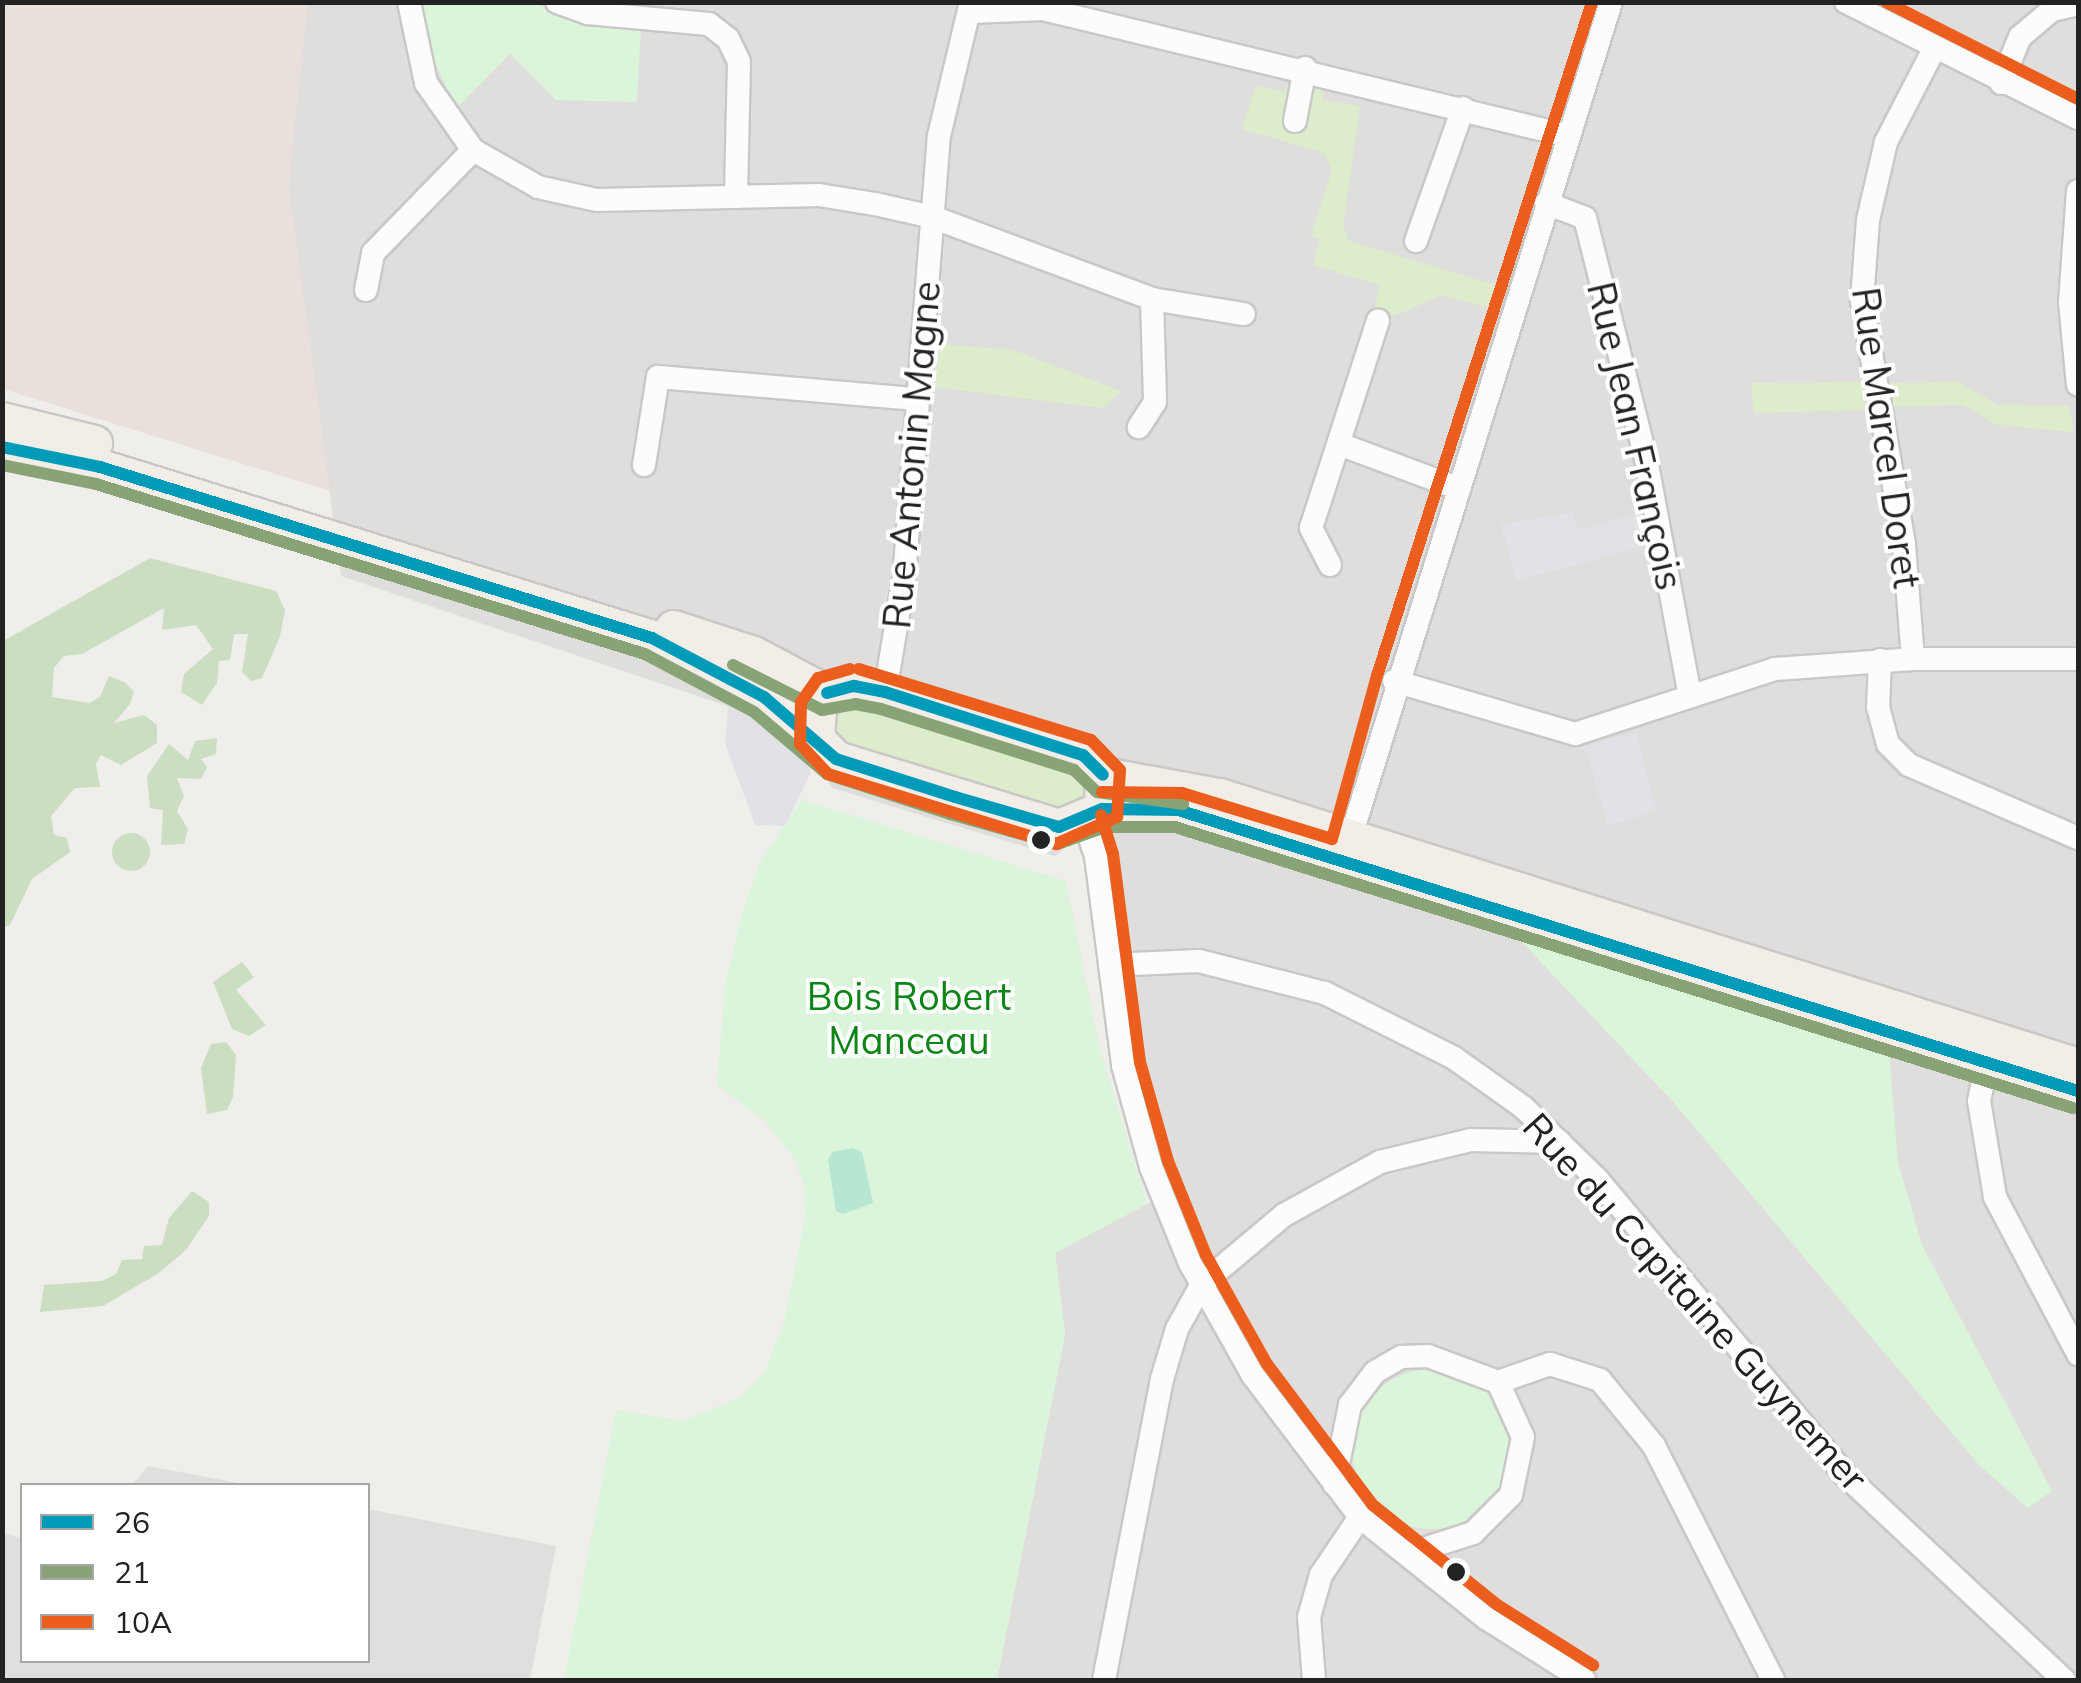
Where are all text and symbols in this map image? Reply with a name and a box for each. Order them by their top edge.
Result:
street label: Rue Jean François [1577,278,1693,594]
street label: Rue Antonin Magne [874,279,950,631]
street label: Rue Marcel Doret [1842,285,1930,591]
unlabelled marker [1031,830,1051,850]
park label: Bois Robert Manceau [807,974,1011,1064]
street label: Rue du Capitaine Guynemer [1513,1104,1877,1500]
legend [20,1483,370,1663]
text: 26 [114,1503,150,1541]
text: 21 [114,1553,150,1591]
unlabelled marker [1446,1562,1466,1582]
text: 10A [114,1603,172,1641]

